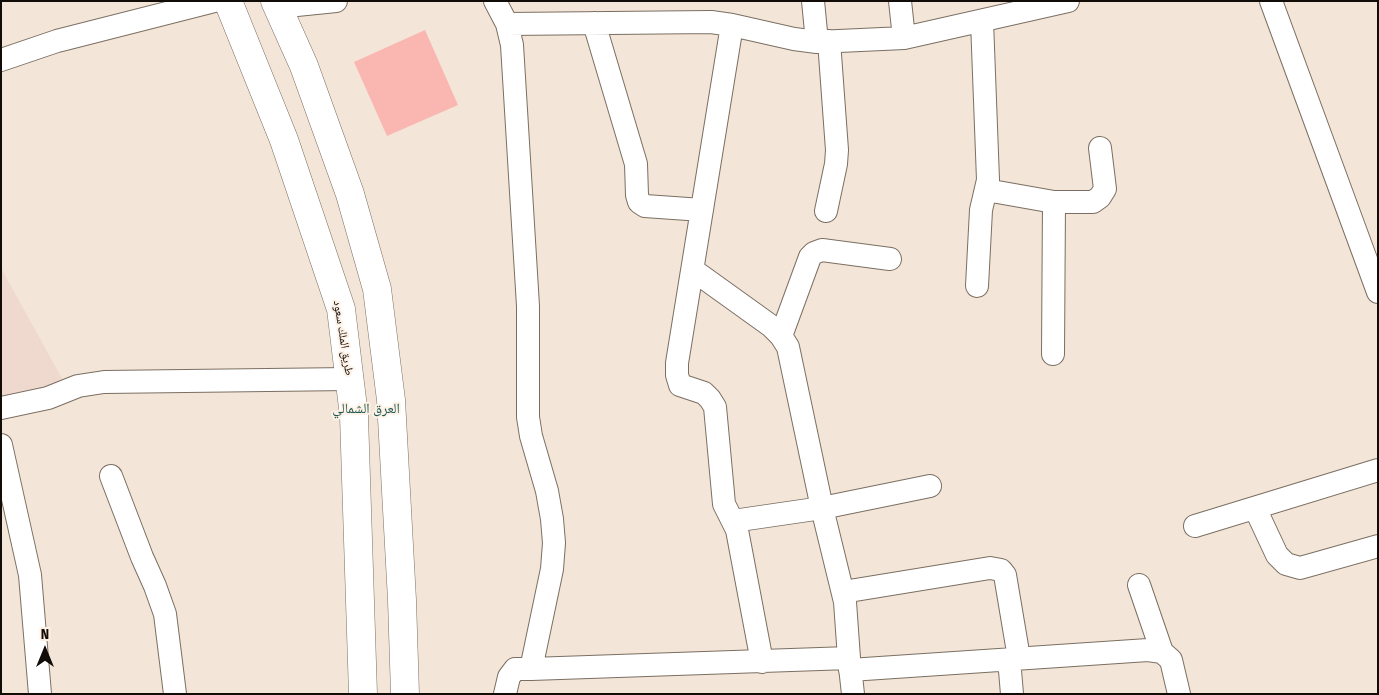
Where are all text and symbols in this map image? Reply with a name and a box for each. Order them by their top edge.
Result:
street label: طريق الملك سعود [330,299,356,377]
district label: العرق الشمالي [332,401,400,417]
north arrow [20,625,70,675]
text: N [41,626,49,643]

